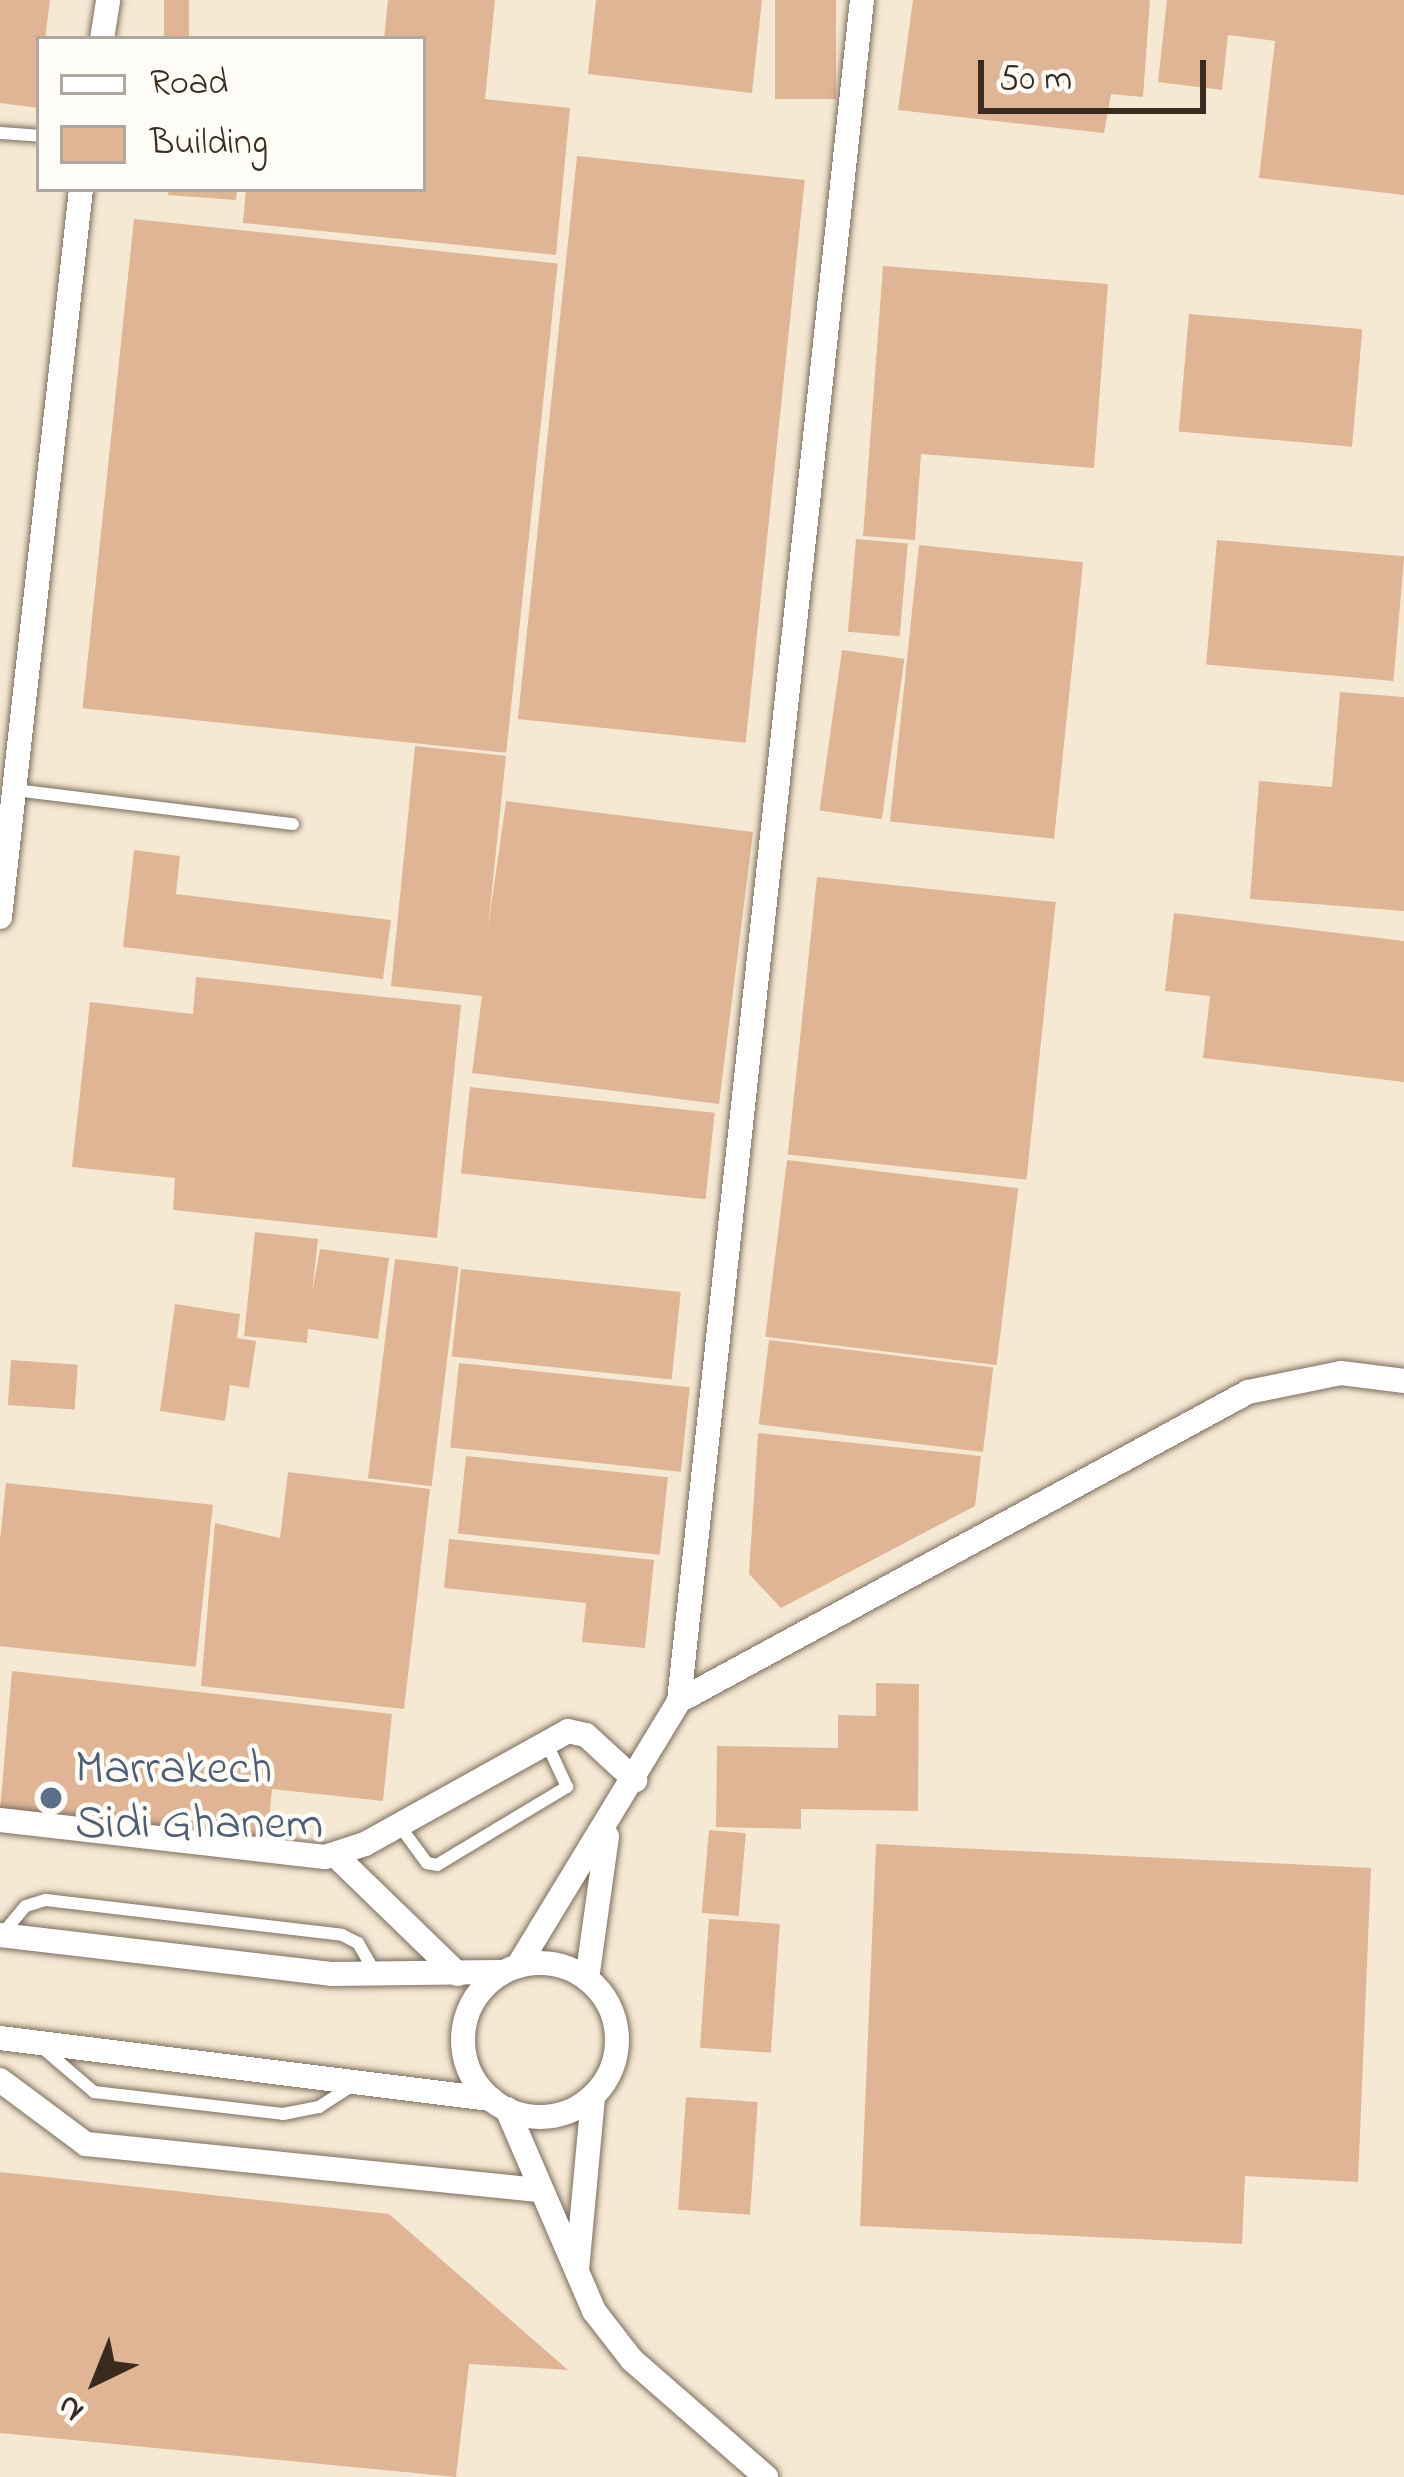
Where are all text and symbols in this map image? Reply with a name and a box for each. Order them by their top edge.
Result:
legend [36,36,426,192]
scale bar [984,36,1212,110]
text: 50 m [999,54,1072,107]
text: Road [150,58,228,111]
text: Building [150,118,268,171]
place label: Marrakech Sidi Ghanem [75,1741,323,1854]
marker: Marrakech Sidi Ghanem [38,1785,64,1811]
north arrow [36,2321,156,2441]
text: N [47,2382,96,2432]

